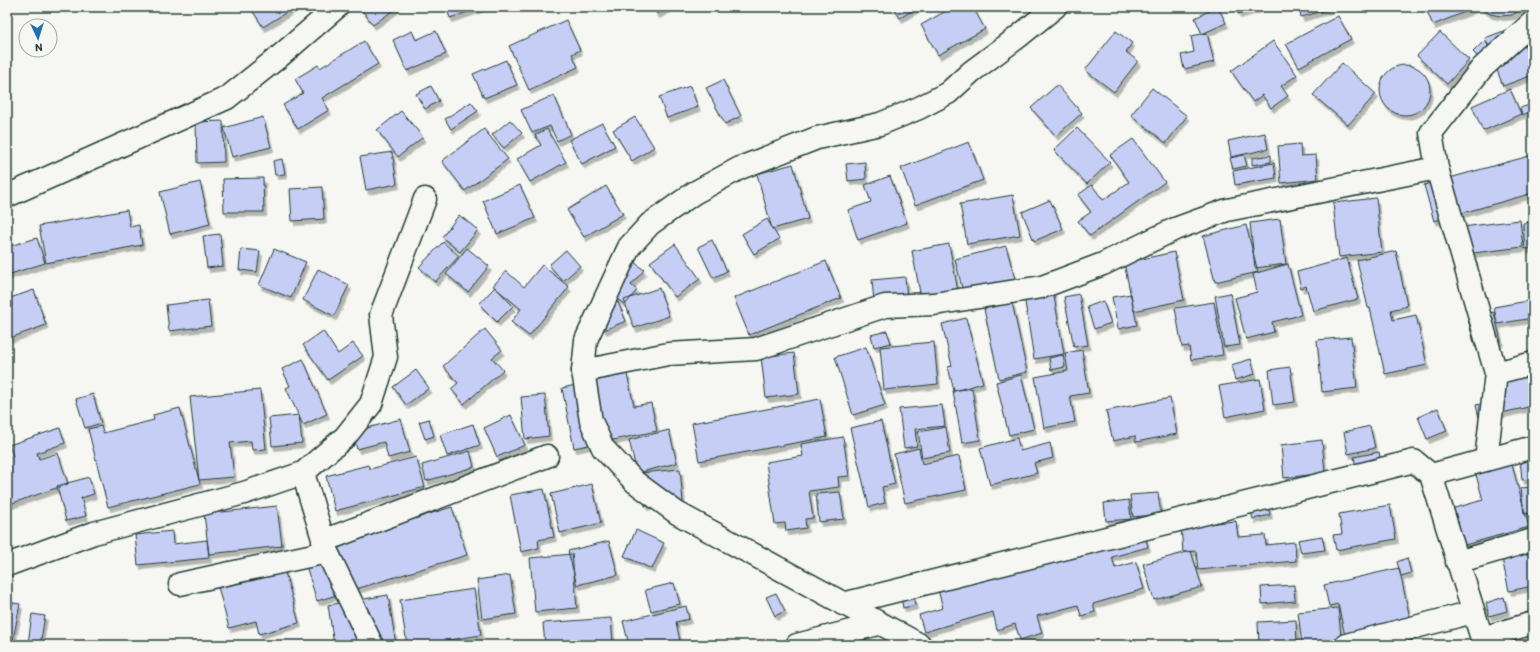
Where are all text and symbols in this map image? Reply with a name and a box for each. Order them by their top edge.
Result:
north arrow [18,18,58,58]
text: N [34,41,43,54]

